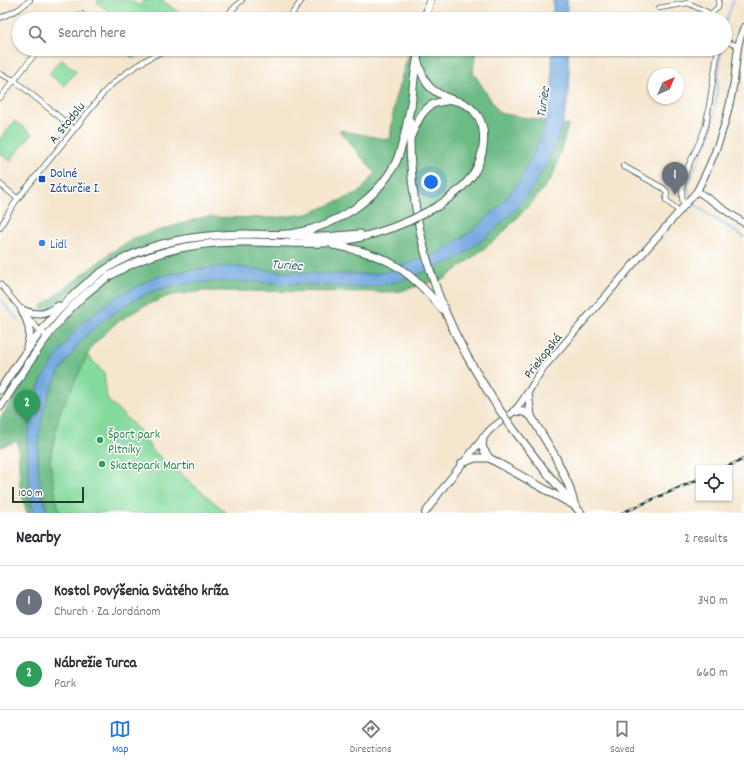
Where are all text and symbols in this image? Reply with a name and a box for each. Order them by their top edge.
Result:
search box [12,12,732,56]
icon: search [26,23,48,45]
text: Search here [58,23,126,45]
north arrow [648,68,684,104]
water label: Turiec [532,84,557,119]
street label: A. Stodolu [45,99,91,149]
pin: 1 [662,162,688,195]
place label: Dolné Záturčie I. [50,165,100,199]
your location [421,172,441,192]
marker: Dolné Záturčie I. [37,174,47,184]
place label: Lidl [50,236,67,255]
marker: Lidl [37,238,47,248]
water label: Turiec [271,255,304,277]
street label: Priekopská [520,329,568,383]
pin: 2 [14,390,40,423]
place label: Šport park Pltníky [108,426,160,460]
marker: Šport park Pltníky [95,435,105,445]
place label: Skatepark Martin [110,457,195,476]
marker: Skatepark Martin [97,459,107,469]
map controls [696,465,732,501]
button: locate [696,465,732,501]
scale bar [12,485,84,504]
text: 100 m [18,486,42,502]
text: Nearby [16,527,60,551]
text: 2 results [684,530,728,549]
text: Kostol Povýšenia Svätého kríža [54,581,228,603]
text: 1 [28,592,30,611]
text: 340 m [698,592,728,611]
text: Church · Za Jordánom [54,603,160,622]
text: Nábrežie Turca [54,653,137,675]
text: 2 [26,664,32,683]
text: 660 m [696,664,728,683]
text: Park [54,675,76,694]
tab: Map [109,718,131,758]
tab: Directions [350,718,392,758]
tab: Saved [610,718,635,758]

